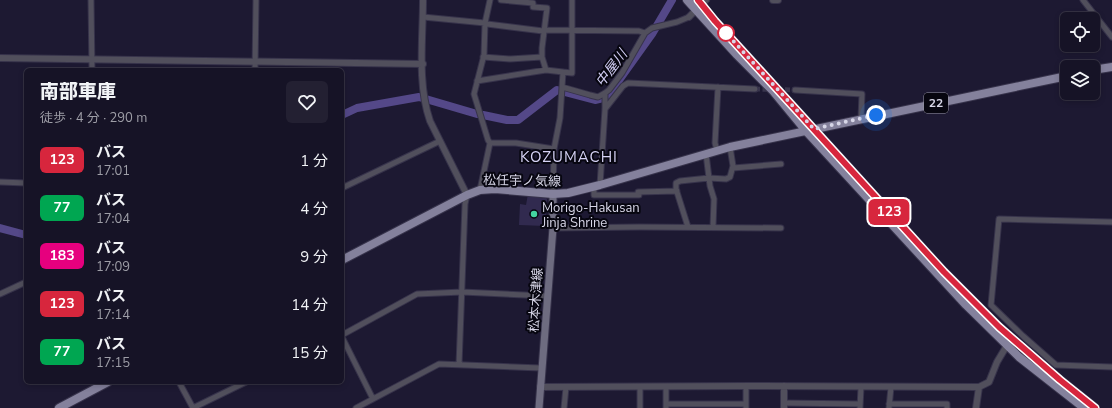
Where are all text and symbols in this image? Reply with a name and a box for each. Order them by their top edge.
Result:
map controls [1060,12,1100,100]
button: locate [1060,12,1100,52]
unlabelled marker [717,24,735,42]
water label: 中屋川 [591,44,633,91]
button: layers [1060,60,1100,100]
text: 南部車庫 [40,79,116,105]
button: heart [286,81,328,123]
road number: 22 [924,93,948,113]
your location [866,105,886,125]
text: 徒歩 · 4 分 · 290 m [40,109,147,127]
text: バス [96,142,126,162]
district label: KOZUMACHI [520,147,618,167]
text: 123 [49,150,75,169]
text: 1 分 [300,151,328,171]
text: 17:01 [96,162,130,180]
street label: 松任宇ノ気線 [483,171,561,191]
text: バス [96,190,126,210]
text: 77 [54,198,70,217]
text: 4 分 [300,199,328,219]
place label: Morigo-Hakusan Jinja Shrine [541,199,640,232]
line badge: 123 [866,199,912,225]
text: 123 [876,202,902,221]
marker: Morigo-Hakusan Jinja Shrine [529,209,539,219]
text: 17:04 [96,210,130,228]
text: バス [96,238,126,258]
text: 183 [49,246,75,265]
text: 9 分 [300,247,328,267]
text: 17:09 [96,258,130,276]
street label: 松本木津線 [525,267,547,333]
text: バス [96,286,126,306]
text: 123 [49,294,75,313]
text: 14 分 [291,295,328,315]
text: 17:14 [96,306,130,324]
text: バス [96,334,126,354]
text: 77 [54,342,70,361]
text: 15 分 [291,343,328,363]
text: 17:15 [96,354,130,372]

